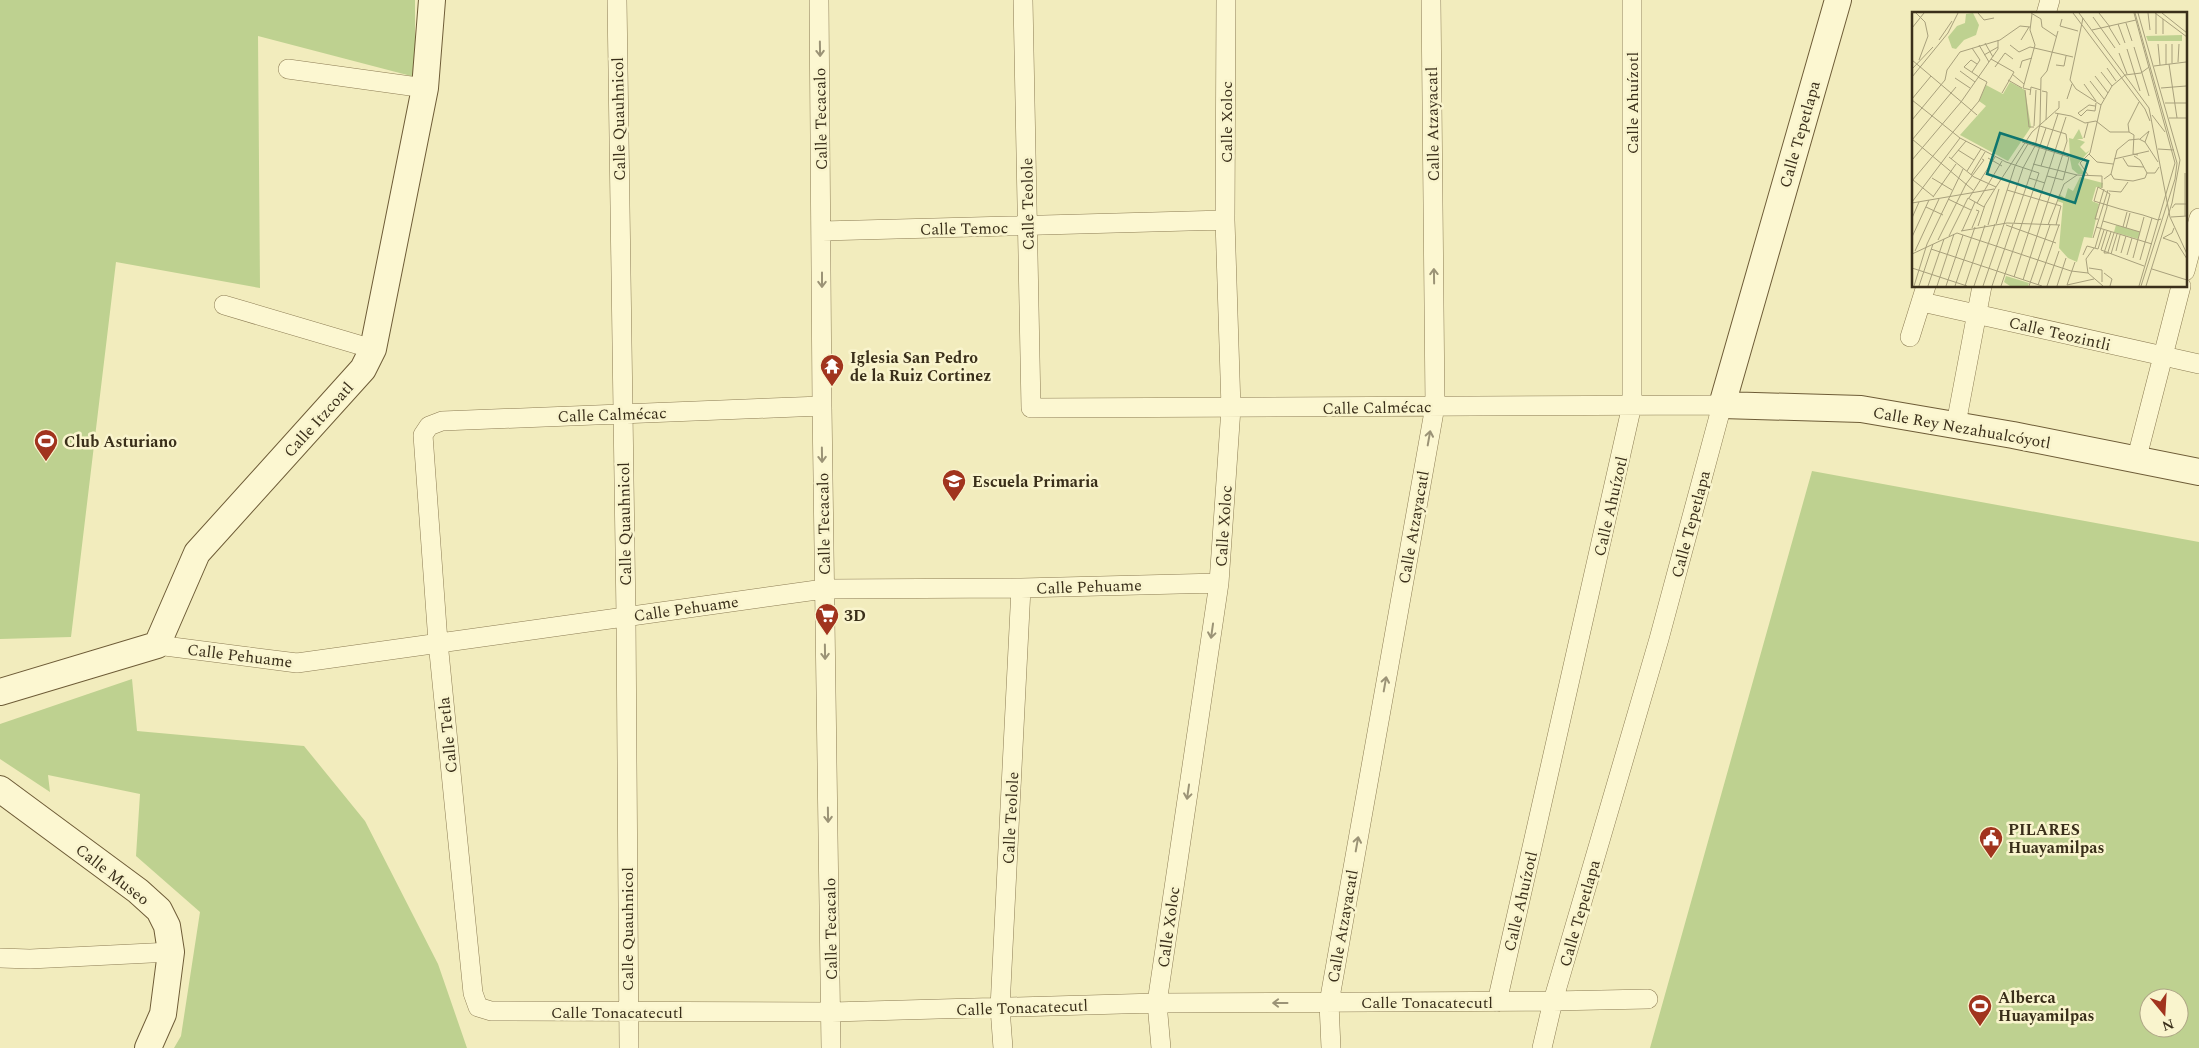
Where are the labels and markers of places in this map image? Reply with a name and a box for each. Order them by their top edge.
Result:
place label: Iglesia San Pedro de la Ruiz Cortinez [850,346,991,388]
temple icon: Iglesia San Pedro de la Ruiz Cortinez [819,353,845,387]
sports icon: Club Asturiano [33,428,59,462]
place label: Club Asturiano [64,430,177,454]
school or university icon: Escuela Primaria [941,468,967,502]
place label: Escuela Primaria [972,470,1099,494]
supermarket icon: 3D [814,602,840,636]
place label: 3D [844,604,866,628]
place label: PILARES Huayamilpas [2008,818,2105,860]
public building icon: PILARES Huayamilpas [1978,825,2004,859]
place label: Alberca Huayamilpas [1998,986,2095,1028]
sports icon: Alberca Huayamilpas [1967,993,1993,1027]

